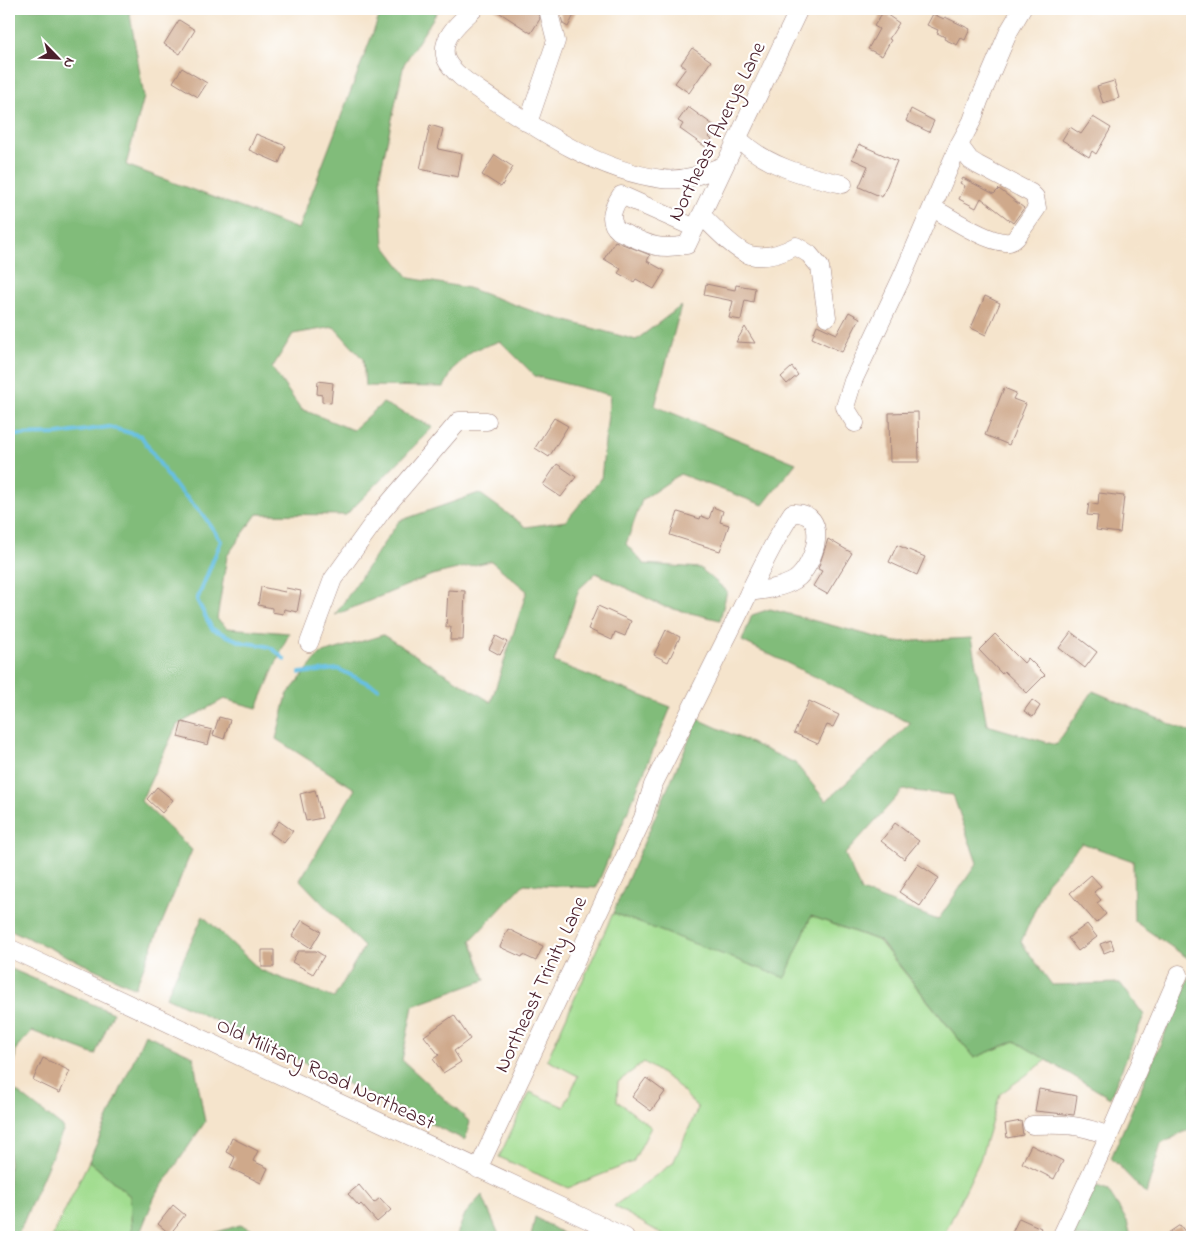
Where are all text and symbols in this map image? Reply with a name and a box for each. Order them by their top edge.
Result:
north arrow [32,32,82,82]
street label: Northeast Averys Lane [661,36,776,228]
text: N [57,54,80,71]
street label: Northeast Trinity Lane [488,891,598,1079]
street label: Old Military Road Northeast [210,1011,439,1141]

